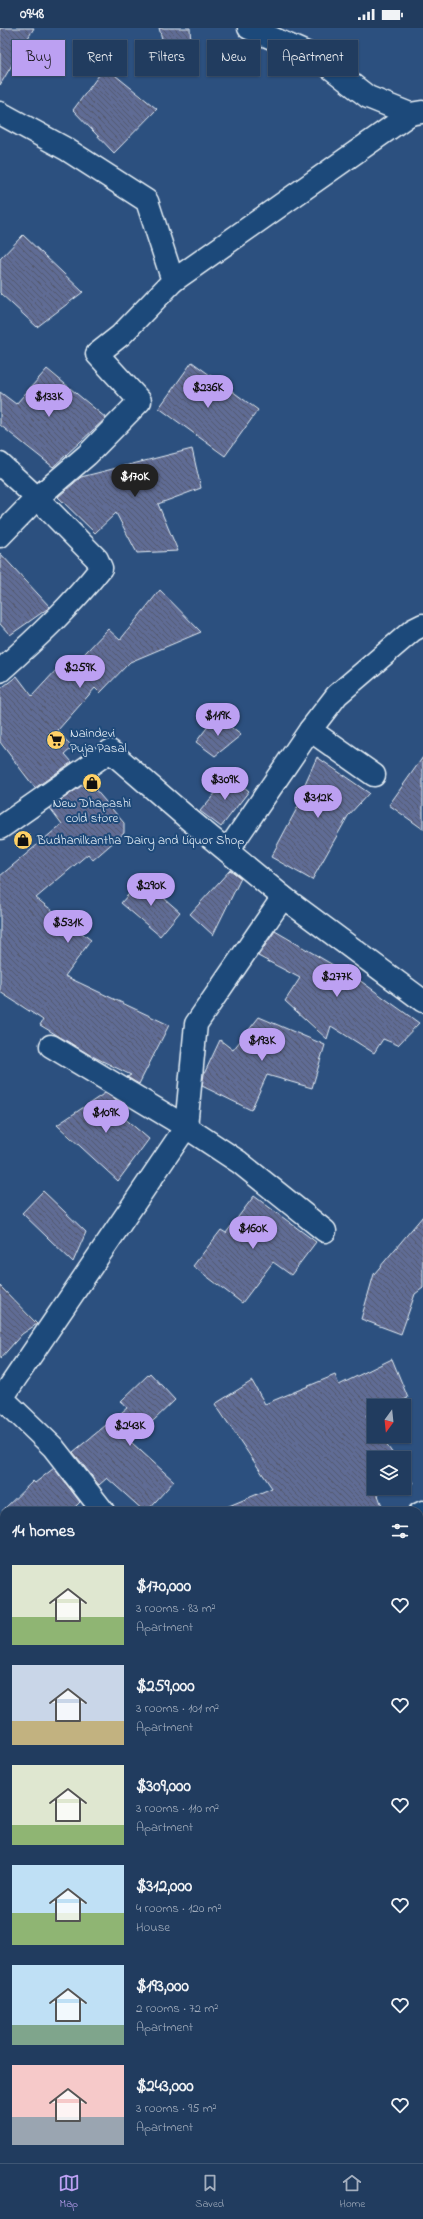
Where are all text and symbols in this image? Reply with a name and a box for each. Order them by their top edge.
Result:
text: 09:48 [20,3,44,25]
chip: Buy [12,40,65,76]
chip: Rent [73,40,127,76]
chip: Filters [135,40,199,76]
chip: New [207,40,260,76]
chip: Apartment [268,40,358,76]
pin: $236K [180,375,236,409]
text: $236K [192,378,224,397]
pin: $133K [21,384,77,418]
text: $133K [34,387,64,406]
pin: $170K [107,464,163,498]
text: $170K [120,467,150,486]
pin: $259K [52,655,108,689]
text: $259K [64,658,96,677]
pin: $119K [190,703,246,737]
text: $119K [205,706,231,725]
place label: Naindevi Puja Pasal [70,724,127,758]
supermarket icon: Naindevi Puja Pasal [45,729,67,751]
pin: $309K [197,767,253,801]
text: $309K [210,770,240,789]
shop icon: New Dhapashi cold store [81,772,103,794]
pin: $312K [290,785,346,819]
text: $312K [303,788,333,807]
place label: New Dhapashi cold store [53,794,131,828]
shop icon: Budhanilkantha Dairy and Liquor Shop [12,829,34,851]
place label: Budhanilkantha Dairy and Liquor Shop [36,831,244,851]
pin: $290K [123,873,179,907]
text: $290K [136,876,166,895]
pin: $531K [40,910,96,944]
text: $531K [52,913,84,932]
pin: $277K [309,964,365,998]
text: $277K [321,967,353,986]
pin: $193K [234,1028,290,1062]
text: $193K [248,1031,276,1050]
pin: $109K [78,1100,134,1134]
text: $109K [92,1103,120,1122]
pin: $160K [225,1216,281,1250]
text: $160K [238,1219,268,1238]
north arrow [367,1399,411,1443]
map controls [367,1399,411,1495]
pin: $243K [102,1413,158,1447]
text: $243K [114,1416,146,1435]
button: layers [367,1451,411,1495]
text: 14 homes [12,1519,75,1544]
icon: filters [389,1520,411,1542]
text: $170,000 [136,1574,191,1599]
icon: home [44,1581,92,1629]
icon: heart [389,1594,411,1616]
text: 3 rooms · 83 m² [136,1599,216,1618]
text: Apartment [136,1618,193,1637]
text: $259,000 [136,1674,195,1699]
icon: home [44,1681,92,1729]
icon: heart [389,1694,411,1716]
text: 3 rooms · 101 m² [136,1699,219,1718]
text: Apartment [136,1718,193,1737]
text: $309,000 [136,1774,191,1799]
icon: home [44,1781,92,1829]
icon: heart [389,1794,411,1816]
text: 3 rooms · 110 m² [136,1799,219,1818]
text: Apartment [136,1818,193,1837]
text: $312,000 [136,1874,192,1899]
icon: home [44,1881,92,1929]
icon: heart [389,1894,411,1916]
text: 4 rooms · 120 m² [136,1899,222,1918]
text: House [136,1918,170,1937]
text: $193,000 [136,1974,189,1999]
icon: home [44,1981,92,2029]
icon: heart [389,1994,411,2016]
text: 2 rooms · 72 m² [136,1999,218,2018]
text: Apartment [136,2018,193,2037]
text: $243,000 [136,2074,194,2099]
icon: home [44,2081,92,2129]
icon: heart [389,2094,411,2116]
text: 3 rooms · 95 m² [136,2099,217,2118]
text: Apartment [136,2118,193,2137]
tab: Map [58,2172,80,2212]
tab: Saved [195,2172,224,2212]
tab: Home [340,2172,365,2212]

